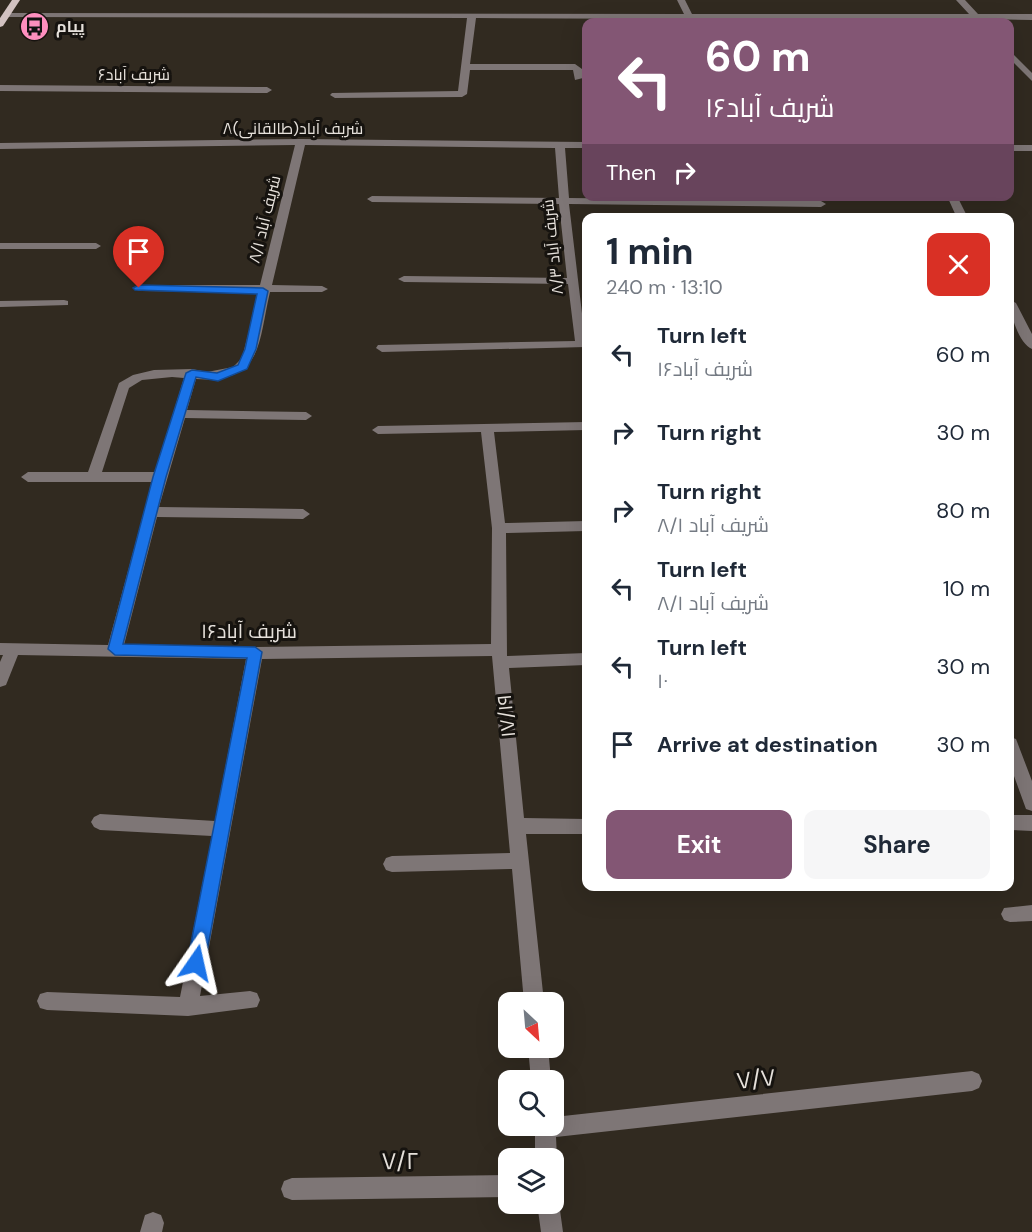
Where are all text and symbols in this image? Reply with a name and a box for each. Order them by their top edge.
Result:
bus stop icon: پیام [19,10,51,42]
place label: پیام [56,16,85,38]
text: 60 m [705,29,811,84]
icon: left [606,42,684,120]
street label: شریف آباد۶ [98,64,170,85]
text: شریف آباد۱۶ [705,90,835,125]
street label: ۸شریف آباد(طالقانی) [223,118,363,139]
icon: right [668,156,701,189]
text: Then [606,158,656,187]
street label: شریف آباد ۸/۱ [243,173,286,265]
street label: شریف آباد ۸/۳ [537,198,568,296]
pin [113,226,164,288]
text: 1 min [606,228,694,275]
button: close [927,233,990,296]
icon: arrive [122,235,155,268]
text: 240 m · 13:10 [606,274,723,300]
text: Turn left [657,321,747,350]
icon: left [606,338,639,371]
text: 60 m [936,340,990,369]
text: شریف آباد۱۶ [657,356,753,382]
icon: right [606,416,639,449]
text: Turn right [657,418,762,447]
text: 30 m [936,418,990,447]
text: Turn right [657,477,762,506]
icon: right [606,494,639,527]
text: 80 m [936,496,990,525]
text: شریف آباد ۸/۱ [657,512,769,538]
text: Turn left [657,555,747,584]
icon: left [606,572,639,605]
text: 10 m [943,574,990,603]
text: شریف آباد ۸/۱ [657,590,769,616]
street label: شریف آباد۱۶ [201,618,297,644]
text: Turn left [657,633,747,662]
icon: left [606,650,639,683]
text: 30 m [936,652,990,681]
text: ۱۰ [657,668,668,694]
street label: ۱۷/۱۹ [491,693,521,739]
icon: arrive [606,728,639,761]
text: Arrive at destination [657,730,878,759]
text: 30 m [936,730,990,759]
button: Exit [606,810,792,879]
button: Share [804,810,990,879]
position arrow [164,931,228,995]
north arrow [498,992,564,1058]
map controls [498,992,564,1214]
street label: ۷/۷ [735,1061,777,1096]
button: search [498,1070,564,1136]
street label: ۷/۲ [381,1145,419,1176]
button: layers [498,1148,564,1214]

